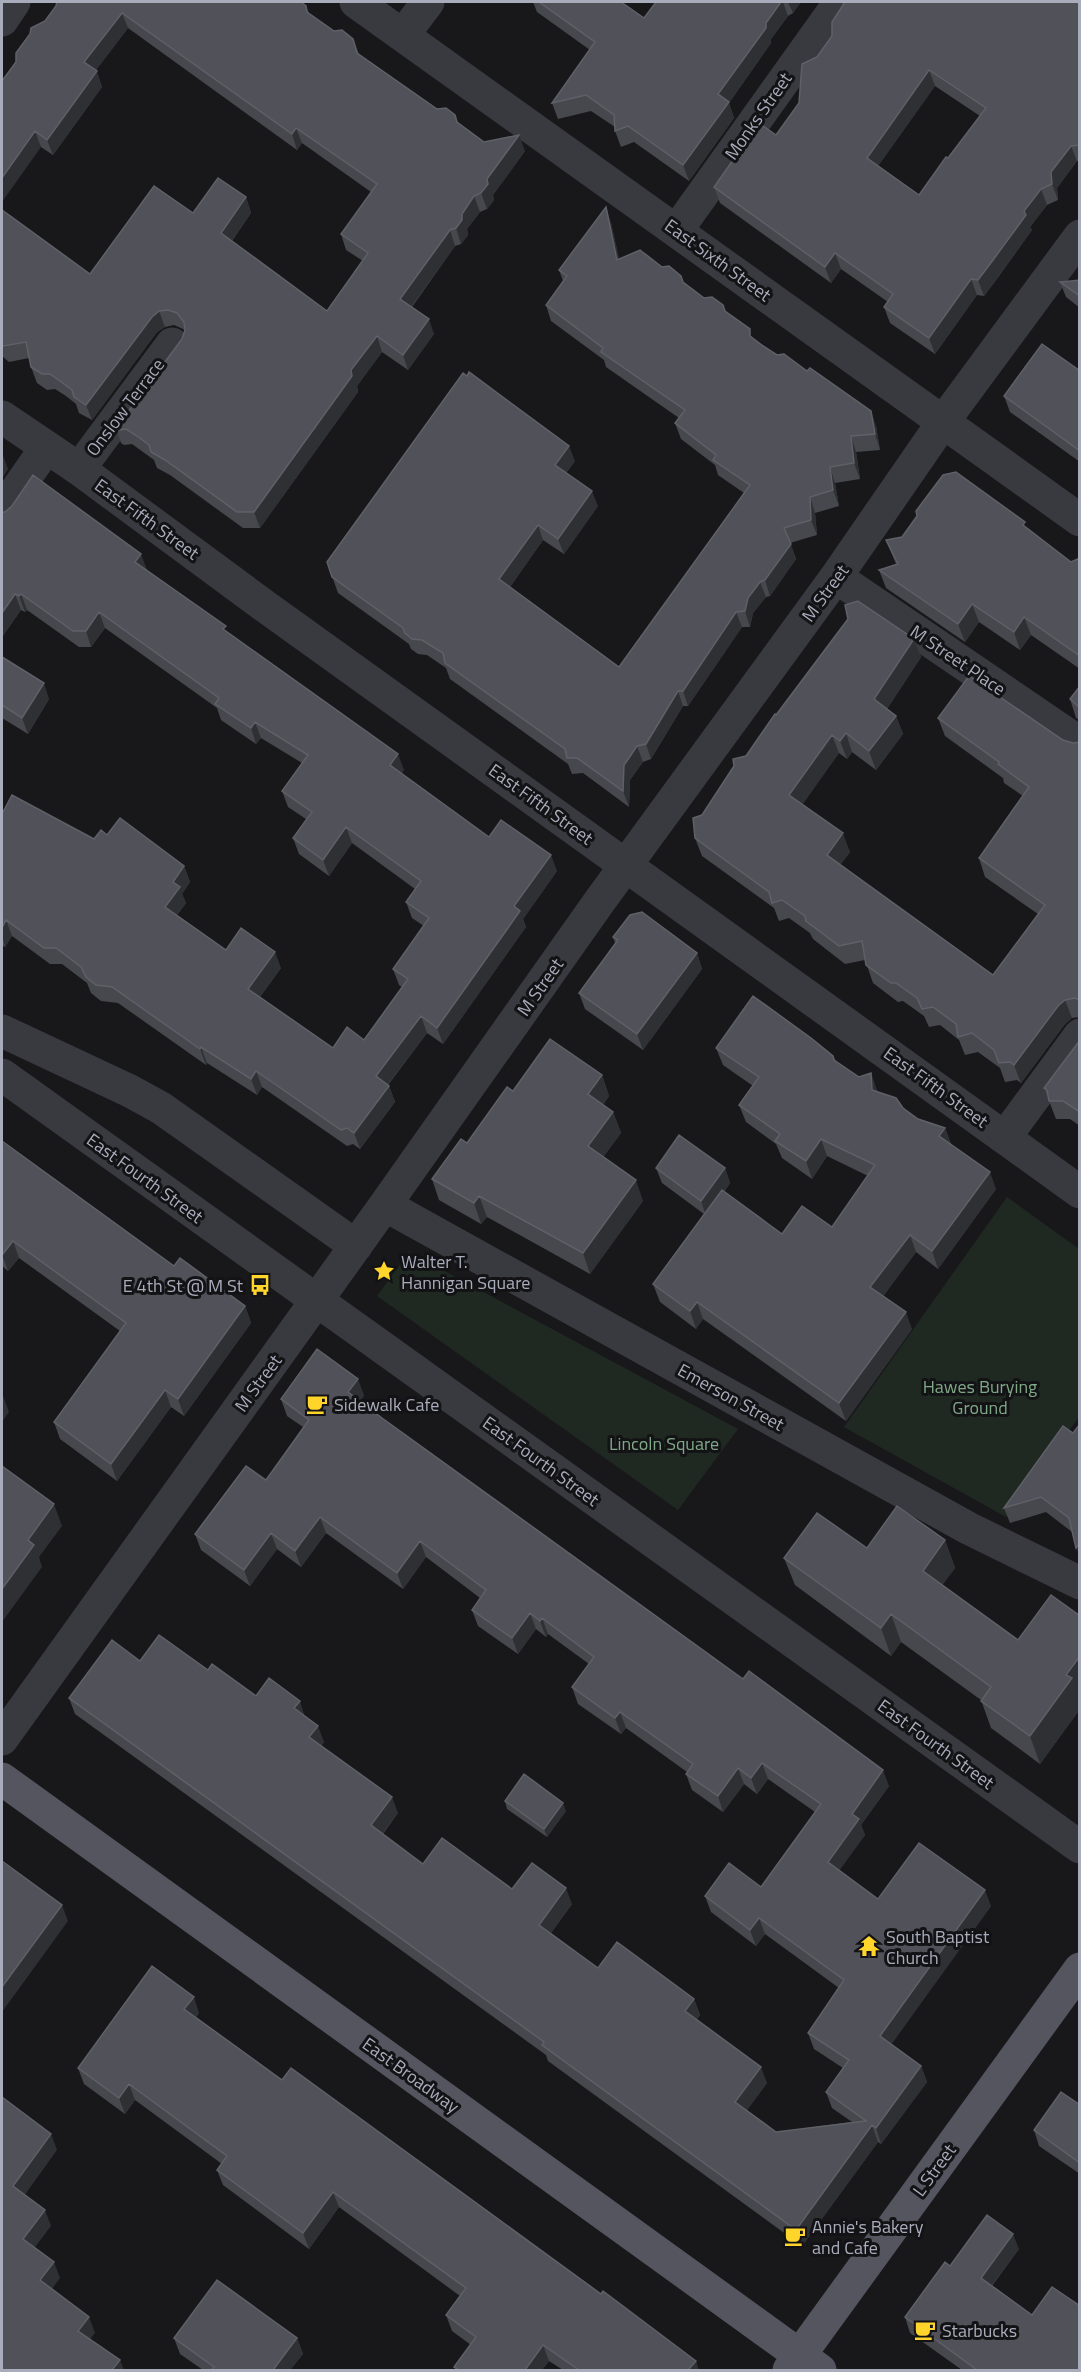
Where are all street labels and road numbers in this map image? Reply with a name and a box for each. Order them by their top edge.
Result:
street label: Monks Street [718,66,799,165]
street label: East Sixth Street [659,212,777,308]
street label: Onslow Terrace [79,352,171,462]
street label: East Fifth Street [89,472,205,567]
street label: M Street [795,558,856,627]
street label: M Street Place [905,618,1011,702]
street label: East Fifth Street [483,757,599,852]
street label: M Street [510,952,570,1022]
street label: East Fifth Street [878,1040,994,1135]
street label: East Fourth Street [81,1126,209,1230]
street label: M Street [228,1348,289,1417]
street label: Emerson Street [673,1357,790,1438]
street label: East Fourth Street [477,1409,605,1513]
street label: East Fourth Street [872,1692,1000,1796]
street label: East Broadway [357,2031,465,2120]
street label: L Street [906,2138,963,2202]

